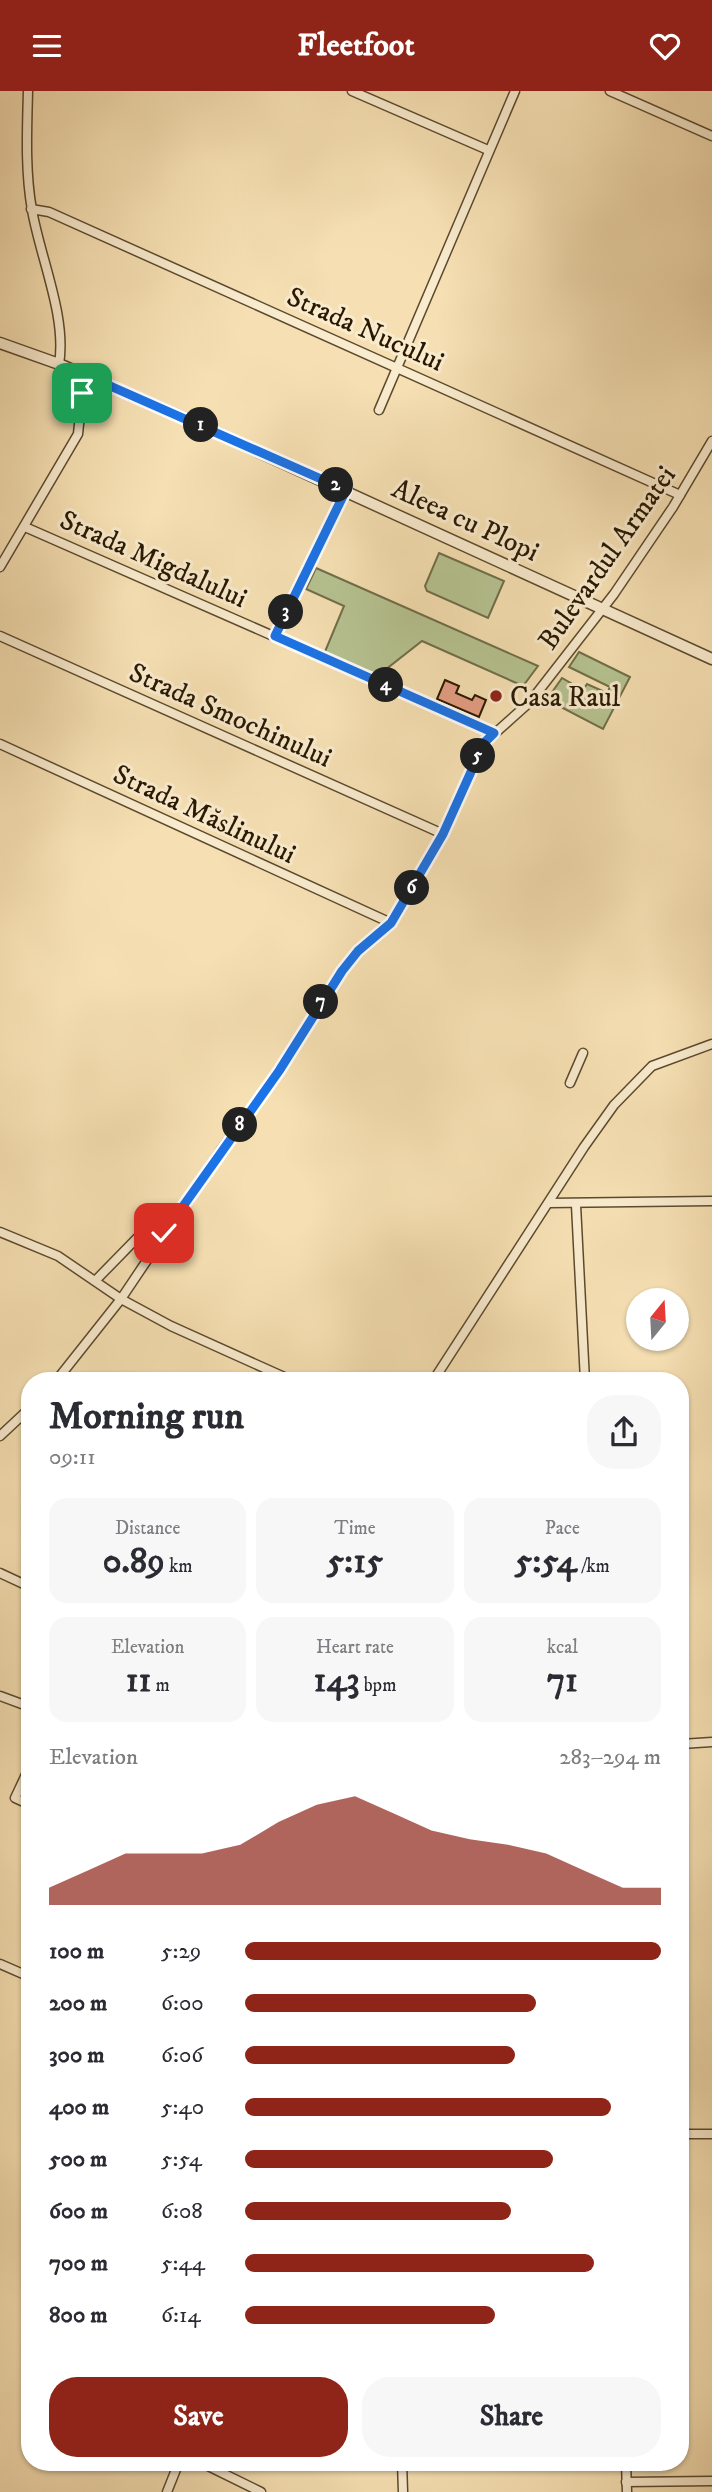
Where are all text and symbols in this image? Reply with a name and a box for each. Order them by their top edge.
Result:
text: Fleetfoot [297,26,415,66]
icon: menu [28,27,66,65]
icon: heart [646,27,684,65]
street label: Strada Nucului [281,279,449,380]
pin [52,363,112,423]
icon: arrive [63,374,101,412]
pin: 1 [184,407,218,443]
text: 1 [197,413,204,436]
street label: Bulevardul Armatei [531,459,684,657]
pin: 2 [318,467,354,503]
street label: Aleea cu Plopi [386,471,544,570]
text: 2 [331,473,340,496]
street label: Strada Migdalului [54,502,252,616]
pin: 3 [268,595,304,629]
text: 3 [282,600,289,623]
street label: Strada Smochinului [124,655,337,776]
pin: 4 [368,667,404,703]
text: 4 [380,673,391,696]
place label: Casa Raul [510,680,621,715]
marker: Casa Raul [488,688,504,704]
pin: 5 [461,739,496,773]
text: 5 [473,744,482,767]
street label: Strada Măslinului [108,757,301,872]
pin: 6 [394,871,430,905]
text: 6 [407,876,416,899]
pin: 7 [304,985,338,1019]
text: 7 [315,990,326,1013]
pin: 8 [222,1107,258,1143]
text: 8 [235,1113,244,1136]
pin [134,1203,194,1263]
icon: check [145,1214,183,1252]
north arrow [626,1288,690,1351]
map controls [626,1288,689,1351]
text: Morning run [49,1393,244,1441]
button: share [587,1395,661,1469]
text: 09:11 [49,1443,96,1472]
text: Distance [115,1517,180,1540]
text: Time [334,1517,376,1540]
text: Pace [545,1517,580,1540]
text: 0.89 [103,1540,165,1584]
text: 5:15 [327,1540,383,1584]
text: 5:54 [515,1540,577,1584]
text: km [165,1555,193,1578]
text: /km [577,1555,610,1578]
text: Elevation [111,1636,184,1659]
text: Heart rate [316,1636,394,1659]
text: kcal [547,1636,578,1659]
text: 11 [126,1659,151,1703]
text: 143 [314,1659,360,1703]
text: 71 [547,1659,578,1703]
text: m [151,1674,170,1697]
text: bpm [360,1674,396,1697]
text: Elevation [49,1743,138,1772]
text: 283–294 m [559,1743,661,1772]
text: 100 m [49,1937,104,1966]
text: 5:29 [161,1937,201,1966]
text: 200 m [49,1989,107,2018]
text: 6:00 [161,1989,204,2018]
text: 300 m [49,2041,105,2070]
text: 6:06 [161,2041,203,2070]
text: 400 m [49,2093,109,2122]
text: 5:40 [161,2093,204,2122]
text: 500 m [49,2145,107,2174]
text: 5:54 [161,2145,202,2174]
text: 600 m [49,2197,108,2226]
text: 6:08 [161,2197,203,2226]
text: 700 m [49,2249,108,2278]
text: 5:44 [161,2249,205,2278]
text: 800 m [49,2301,107,2330]
text: 6:14 [161,2301,201,2330]
button: Save [49,2377,348,2457]
button: Share [362,2377,661,2457]

